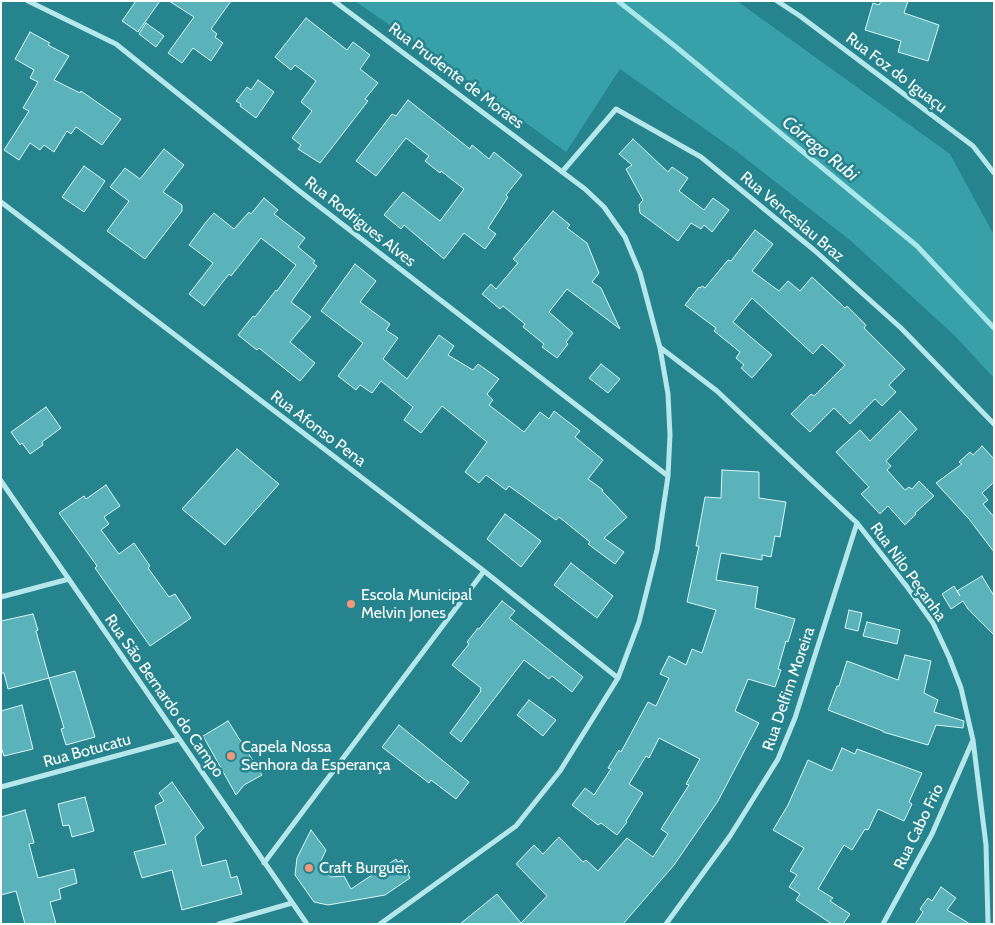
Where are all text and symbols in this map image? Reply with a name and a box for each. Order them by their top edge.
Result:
street label: Rua Prudente de Moraes [385,19,527,133]
street label: Rua Foz do Iguaçu [842,29,950,117]
water label: Córrego Rubi [778,112,862,186]
street label: Rua Venceslau Braz [736,168,848,266]
street label: Rua Rodrigues Alves [301,173,419,271]
street label: Rua Afonso Pena [267,387,369,471]
street label: Rua Nilo Peçanha [866,519,950,625]
place label: Escola Municipal Melvin Jones [361,585,472,623]
marker: Escola Municipal Melvin Jones [345,598,357,610]
street label: Rua São Bernardo do Campo [100,611,228,781]
street label: Rua Delfim Moreira [759,625,819,753]
street label: Rua Botucatu [41,730,133,772]
place label: Capela Nossa Senhora da Esperança [241,737,390,775]
marker: Capela Nossa Senhora da Esperança [225,750,237,762]
street label: Rua Cabo Frio [890,781,948,873]
place label: Craft Burguer [319,858,408,878]
marker: Craft Burguer [303,862,315,874]

